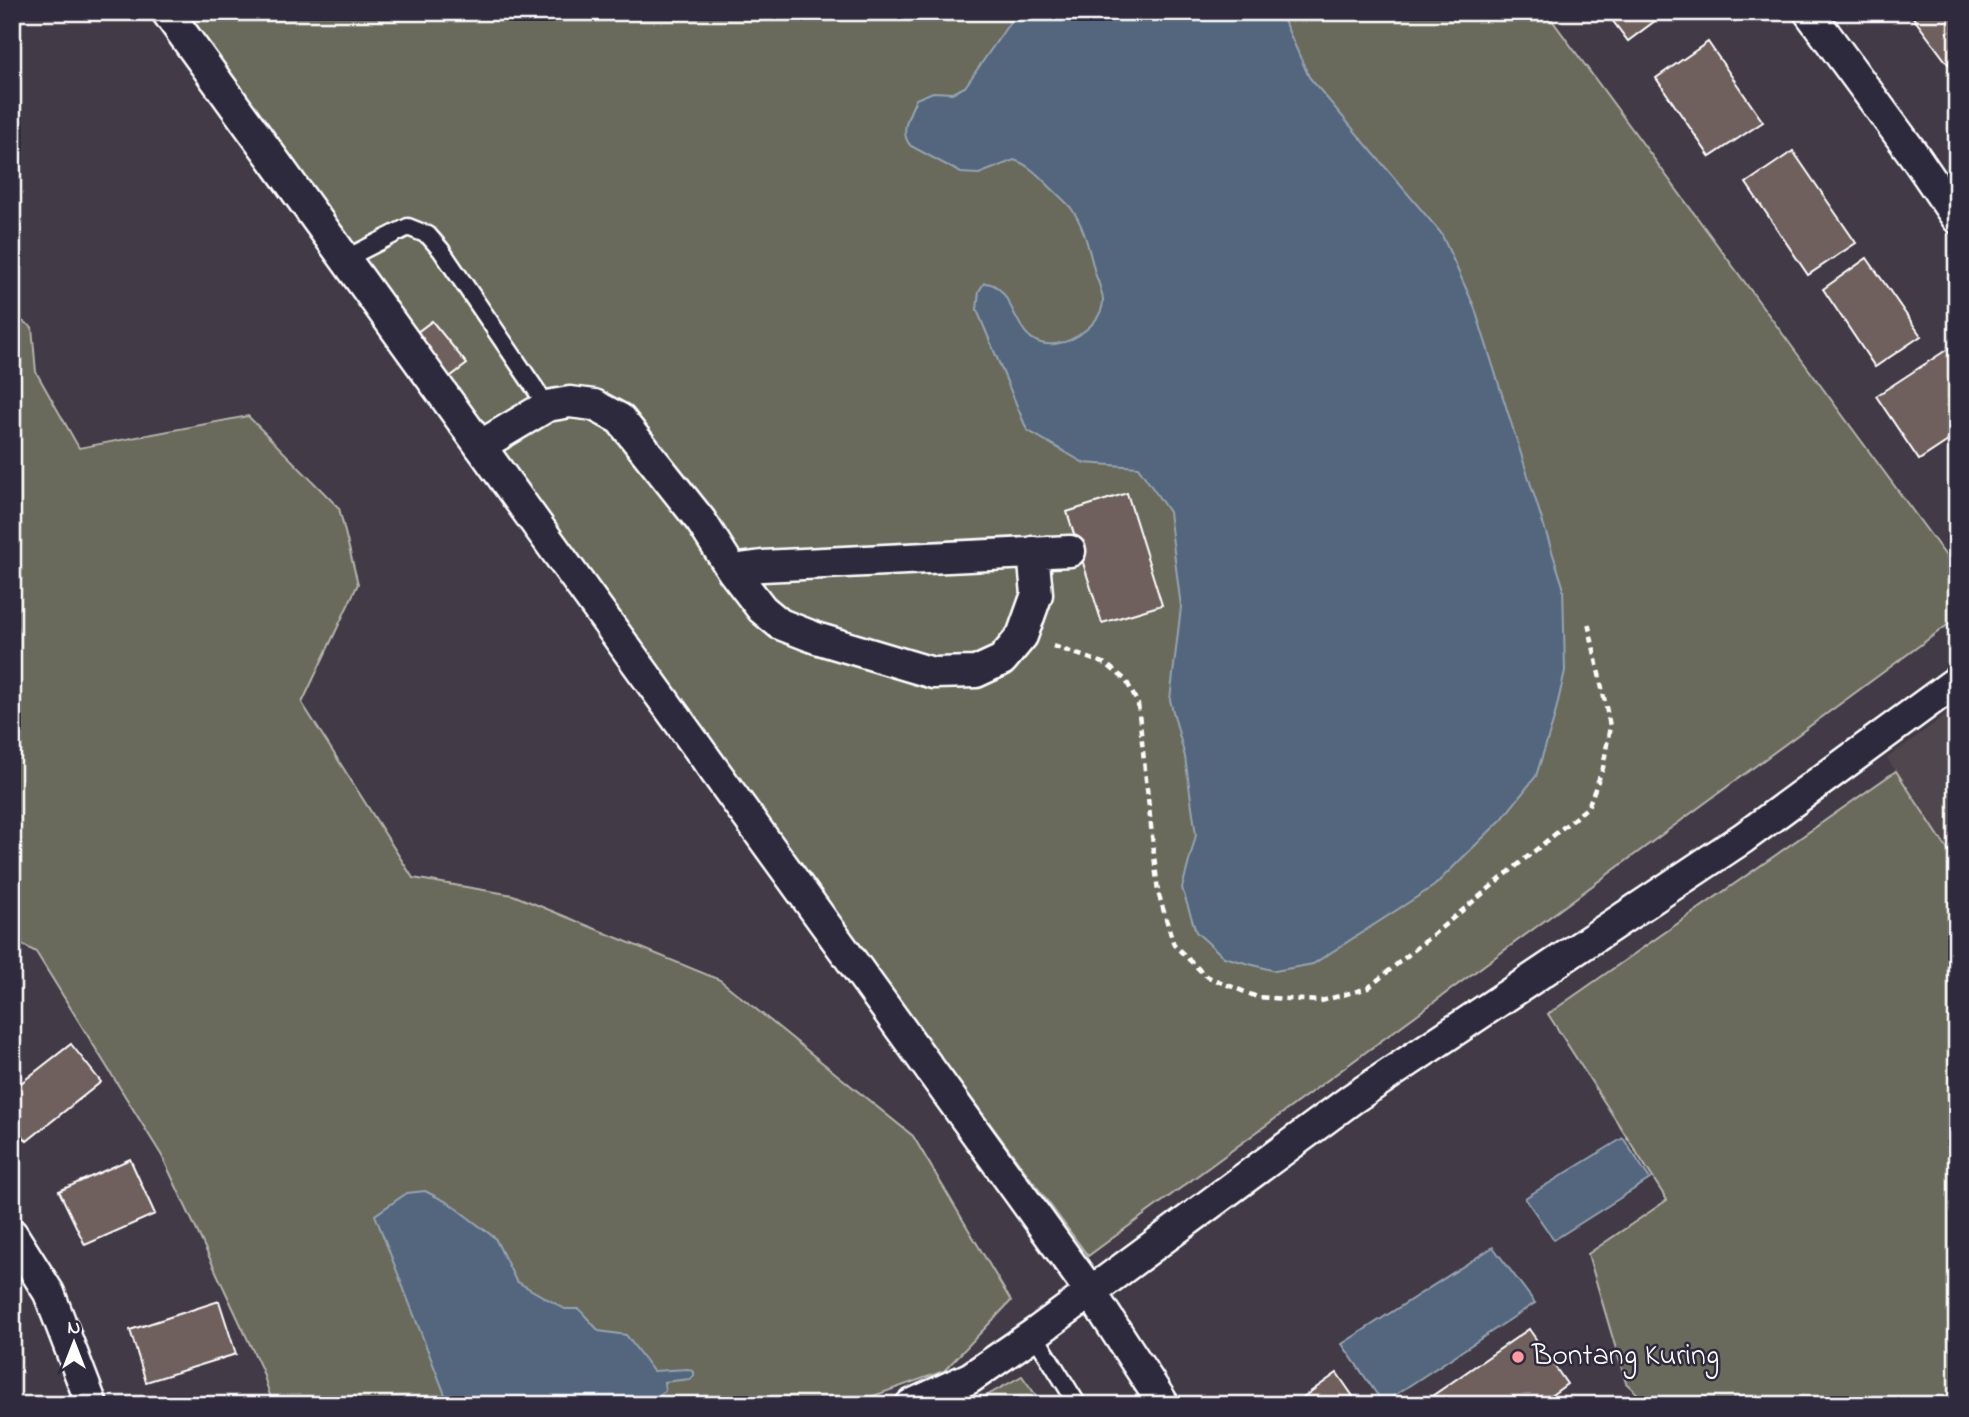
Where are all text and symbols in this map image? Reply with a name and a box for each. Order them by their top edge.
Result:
north arrow [38,1308,108,1378]
text: N [68,1315,81,1342]
place label: Bontang Kuring [1531,1335,1719,1379]
marker: Bontang Kuring [1510,1349,1526,1365]

